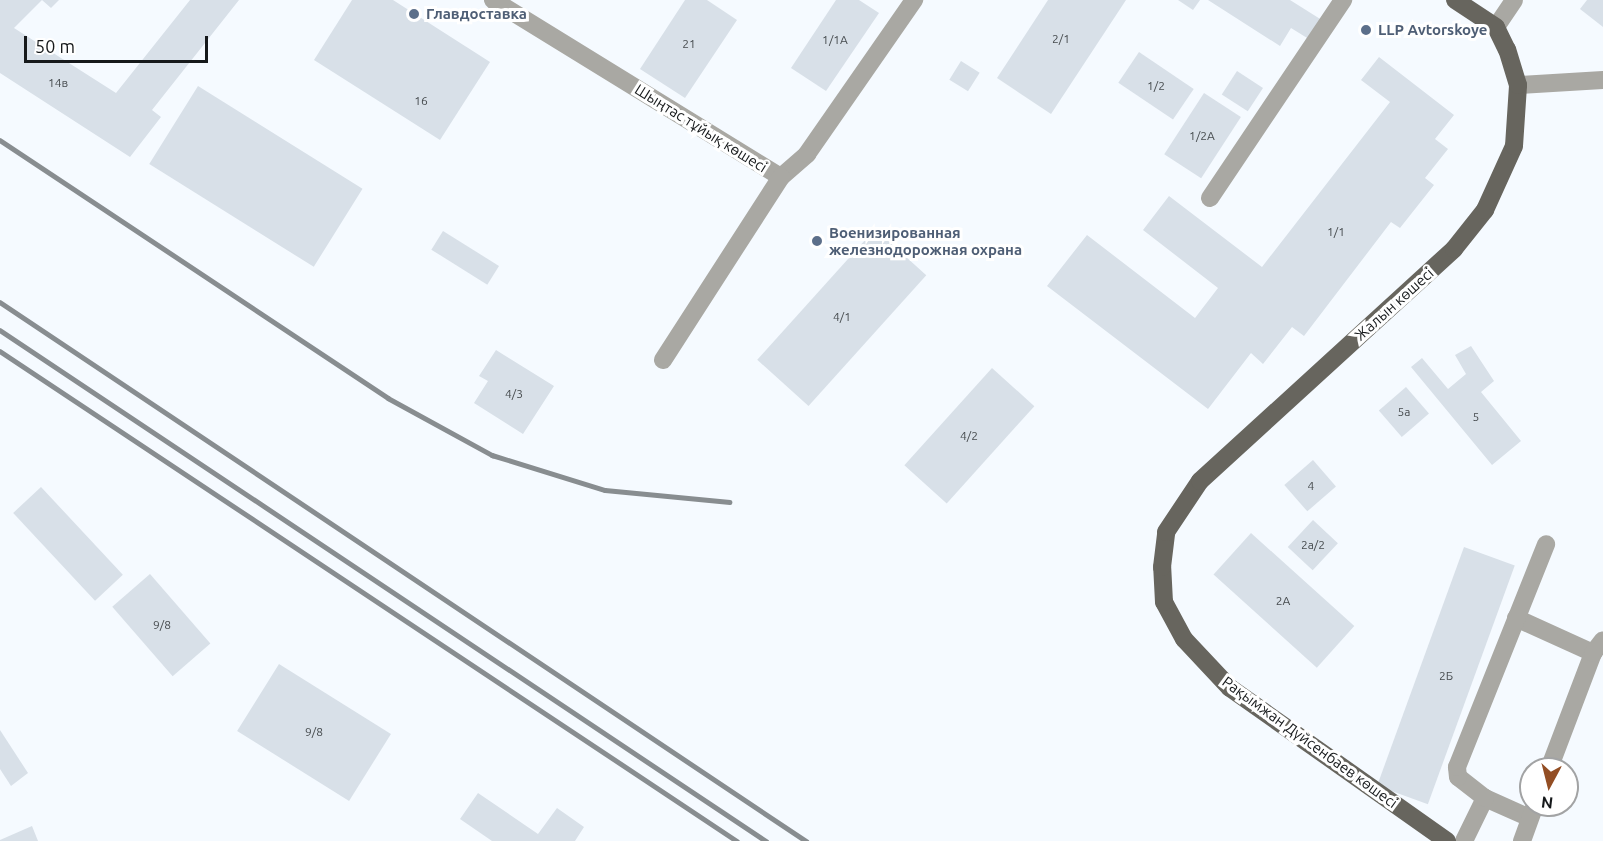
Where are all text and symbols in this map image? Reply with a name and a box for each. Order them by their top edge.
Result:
place label: Главдоставка [426,5,527,23]
marker: Главдоставка [407,7,421,21]
place label: LLP Avtorskoye [1378,21,1487,39]
marker: LLP Avtorskoye [1359,23,1373,37]
scale bar [27,24,212,62]
house number: 2/1 [1052,32,1070,46]
house number: 1/1А [822,33,848,47]
text: 50 m [35,36,75,56]
house number: 21 [682,37,696,51]
house number: 14в [48,76,68,90]
house number: 1/2 [1147,79,1165,93]
street label: Шыңтас тұйық көшесі [632,80,770,176]
house number: 16 [414,94,428,108]
house number: 1/2А [1189,129,1215,143]
place label: Военизированная железнодорожная охрана [829,223,1022,258]
house number: 1/1 [1327,225,1345,239]
marker: Военизированная железнодорожная охрана [810,234,824,248]
street label: Жалын көшесі [1351,264,1437,344]
house number: 4/1 [833,310,851,324]
house number: 4/3 [505,387,523,401]
house number: 5а [1398,405,1410,419]
house number: 5 [1473,410,1479,424]
house number: 4/2 [960,429,978,443]
house number: 4 [1308,479,1314,493]
house number: 2а/2 [1301,538,1325,552]
house number: 2А [1276,594,1290,608]
house number: 9/8 [153,618,171,632]
house number: 2Б [1439,669,1453,683]
street label: Рақымжан Дүйсенбаев көшесі [1219,672,1401,812]
house number: 9/8 [305,725,323,739]
north arrow [1519,757,1579,817]
text: N [1540,793,1554,813]

